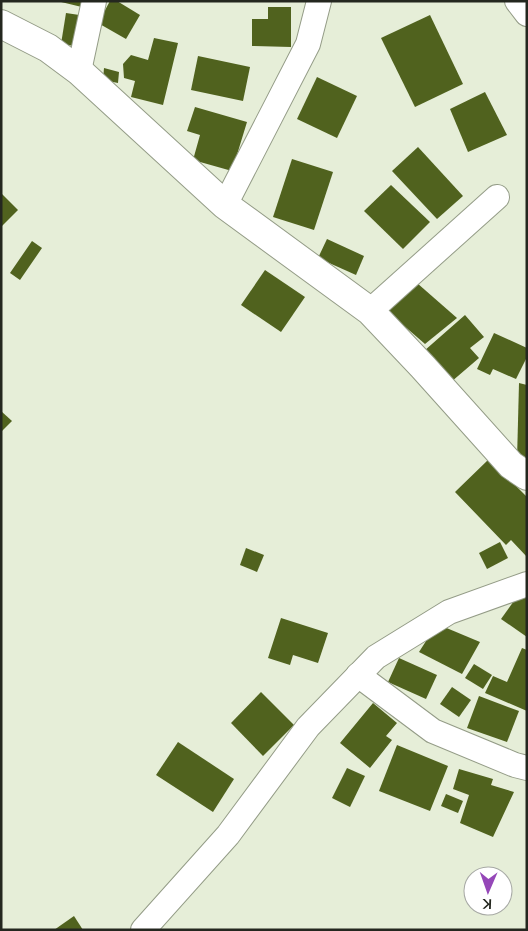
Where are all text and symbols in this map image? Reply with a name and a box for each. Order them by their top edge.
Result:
north arrow [463,866,513,916]
text: K [482,895,493,913]

